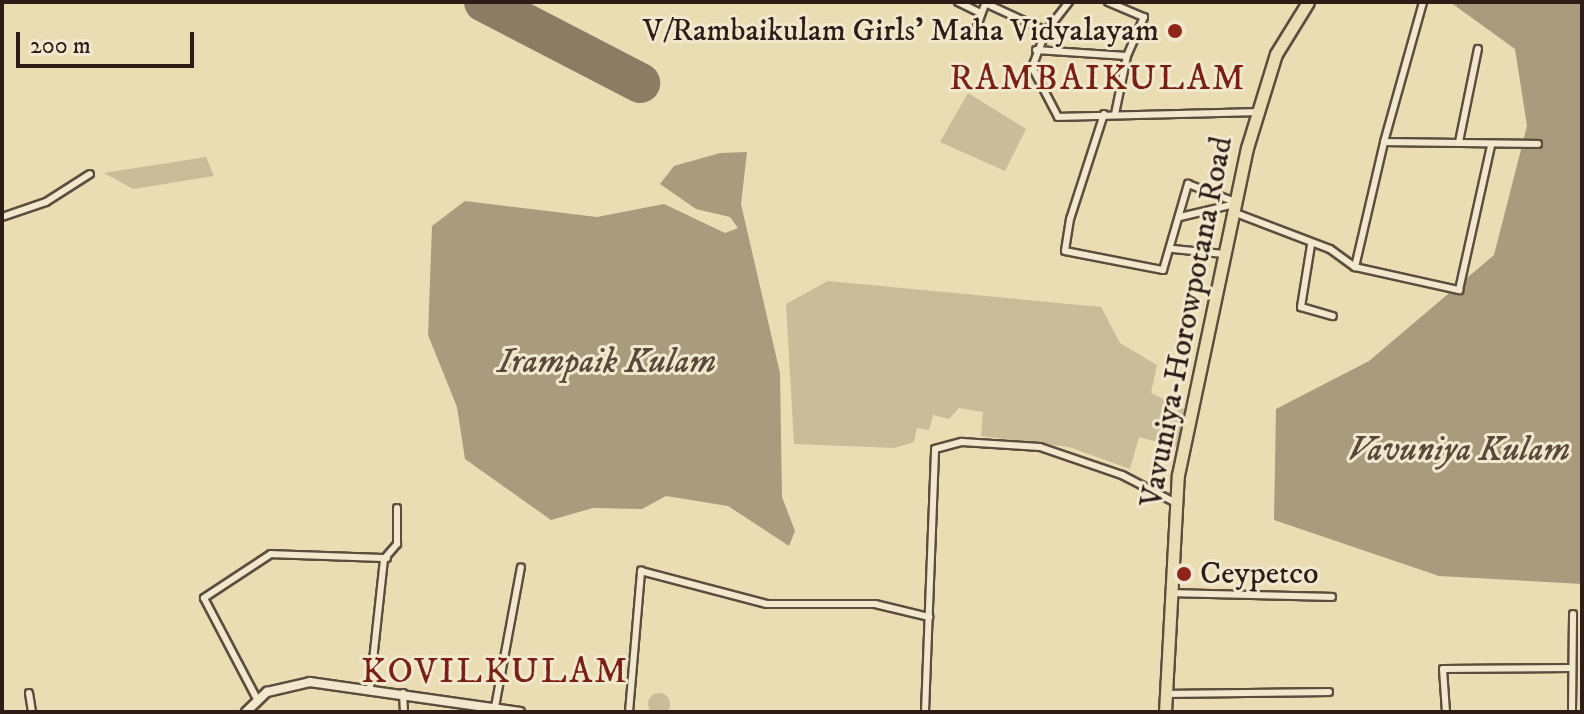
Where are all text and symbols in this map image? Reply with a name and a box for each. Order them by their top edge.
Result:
place label: V/Rambaikulam Girls' Maha Vidyalayam [643,12,1159,50]
scale bar [20,16,198,66]
marker: V/Rambaikulam Girls' Maha Vidyalayam [1166,22,1184,40]
text: 200 m [30,31,91,61]
district label: RAMBAIKULAM [949,57,1247,101]
street label: Vavuniya-Horowpotana Road [1132,133,1242,511]
water label: Irampaik Kulam [498,343,716,383]
water label: Vavuniya Kulam [1348,431,1570,471]
place label: Ceypetco [1200,555,1319,593]
marker: Ceypetco [1175,565,1193,583]
district label: KOVILKULAM [361,650,629,694]

